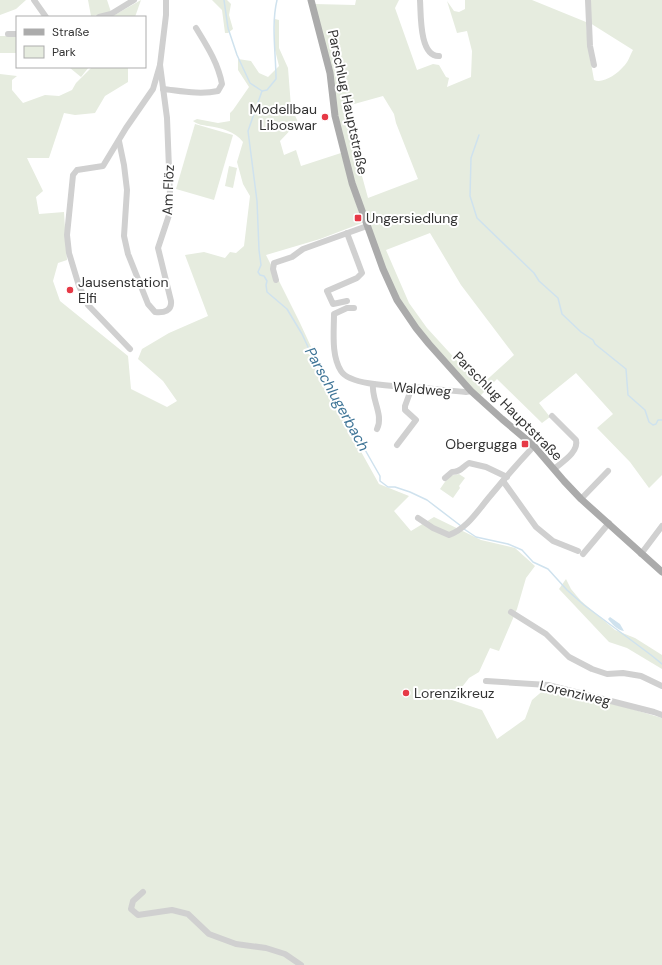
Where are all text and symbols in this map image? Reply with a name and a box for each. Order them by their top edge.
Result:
legend [16,16,146,68]
text: Straße [52,24,89,40]
street label: Parschlug Hauptstraße [324,28,372,176]
text: Park [52,44,76,60]
place label: Modellbau Liboswar [250,100,317,134]
marker: Modellbau Liboswar [320,112,330,122]
street label: Am Flöz [158,164,178,216]
place label: Ungersiedlung [366,209,458,227]
marker: Ungersiedlung [353,213,363,223]
place label: Jausenstation Elfi [78,273,168,307]
marker: Jausenstation Elfi [65,285,75,295]
water label: Parschlugerbach [300,343,374,455]
street label: Parschlug Hauptstraße [449,347,567,465]
street label: Waldweg [392,377,452,401]
place label: Obergugga [445,435,517,453]
marker: Obergugga [520,439,530,449]
street label: Lorenziweg [538,676,612,710]
place label: Lorenzikreuz [414,684,494,702]
marker: Lorenzikreuz [401,688,411,698]

